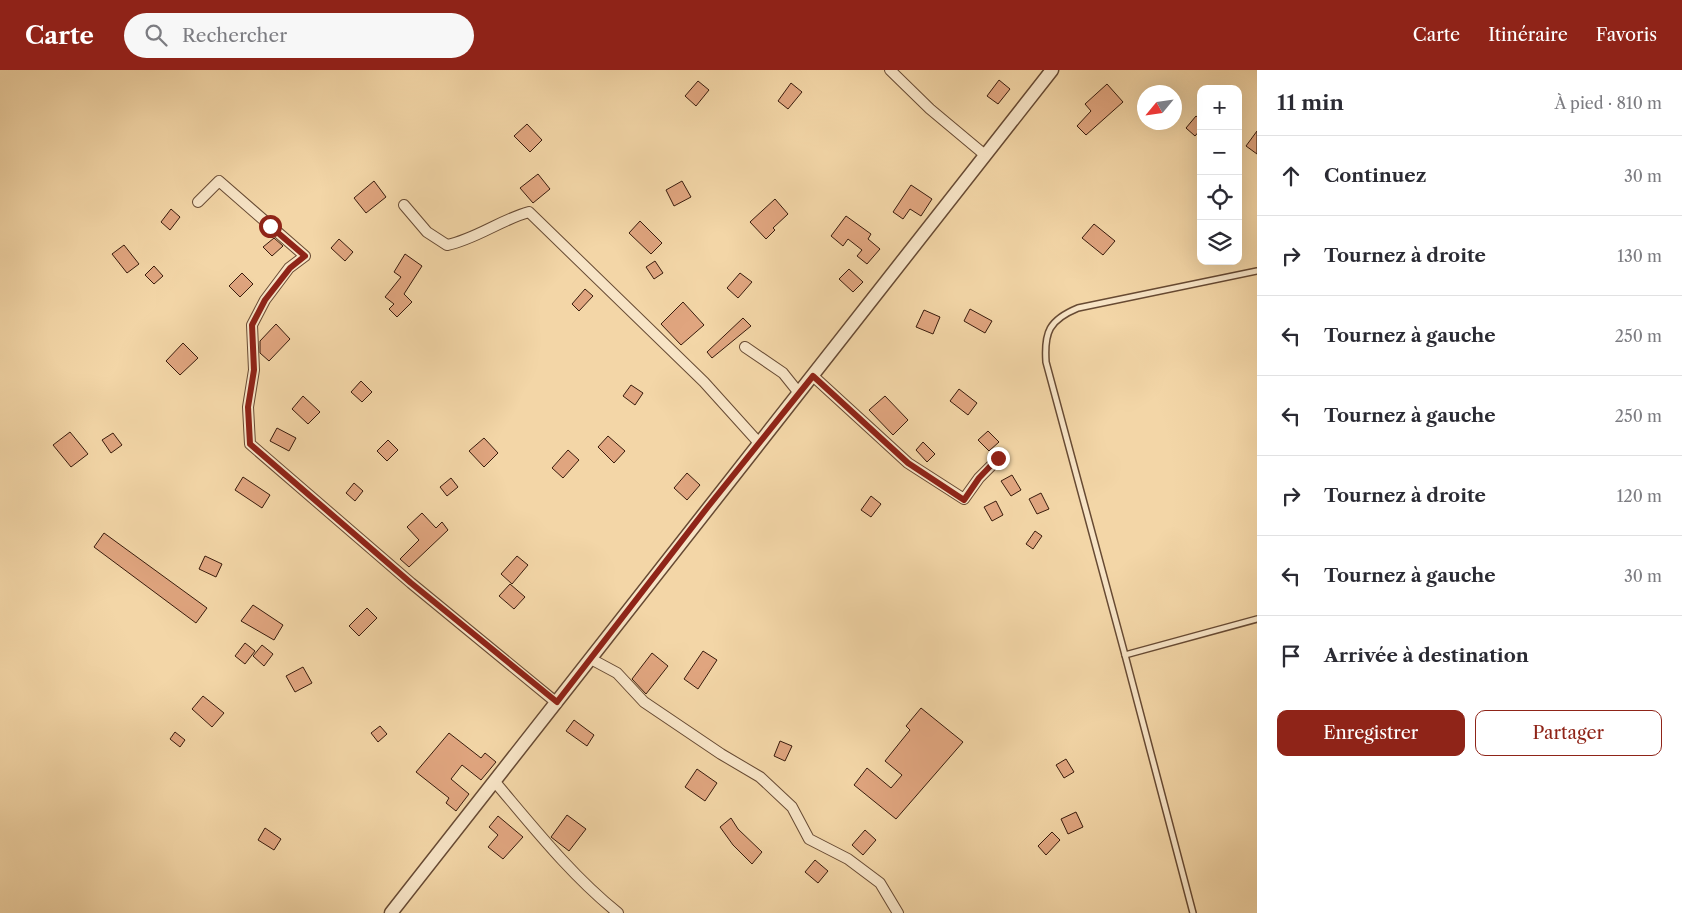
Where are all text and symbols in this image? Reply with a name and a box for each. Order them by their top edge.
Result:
search box [124,13,474,58]
text: Carte [25,21,94,50]
icon: search [142,21,170,49]
text: Rechercher [182,24,287,47]
text: Carte [1413,24,1460,46]
text: Itinéraire [1488,24,1568,46]
text: Favoris [1596,24,1657,46]
north arrow [1137,85,1182,130]
map controls [1197,85,1242,265]
button: + [1197,85,1242,130]
text: 11 min [1277,90,1344,115]
text: À pied · 810 m [1555,93,1662,113]
button: − [1197,130,1242,175]
icon: ahead [1277,162,1305,190]
text: Continuez [1324,164,1426,187]
text: 30 m [1624,166,1662,186]
button: locate [1197,175,1242,220]
route start [259,215,282,238]
button: layers [1197,220,1242,265]
icon: right [1277,242,1305,270]
text: Tournez à droite [1324,244,1486,267]
text: 130 m [1617,246,1662,266]
icon: left [1277,322,1305,350]
text: Tournez à gauche [1324,324,1496,347]
text: 250 m [1615,326,1662,346]
icon: left [1277,402,1305,430]
text: Tournez à gauche [1324,404,1496,427]
text: 250 m [1615,406,1662,426]
route end [987,447,1010,470]
icon: right [1277,482,1305,510]
text: Tournez à droite [1324,484,1486,507]
text: 120 m [1617,486,1662,506]
icon: left [1277,562,1305,590]
text: Tournez à gauche [1324,564,1496,587]
text: 30 m [1624,566,1662,586]
icon: arrive [1277,642,1305,670]
text: Arrivée à destination [1324,644,1529,667]
button: Enregistrer [1277,710,1465,756]
button: Partager [1475,710,1662,756]

